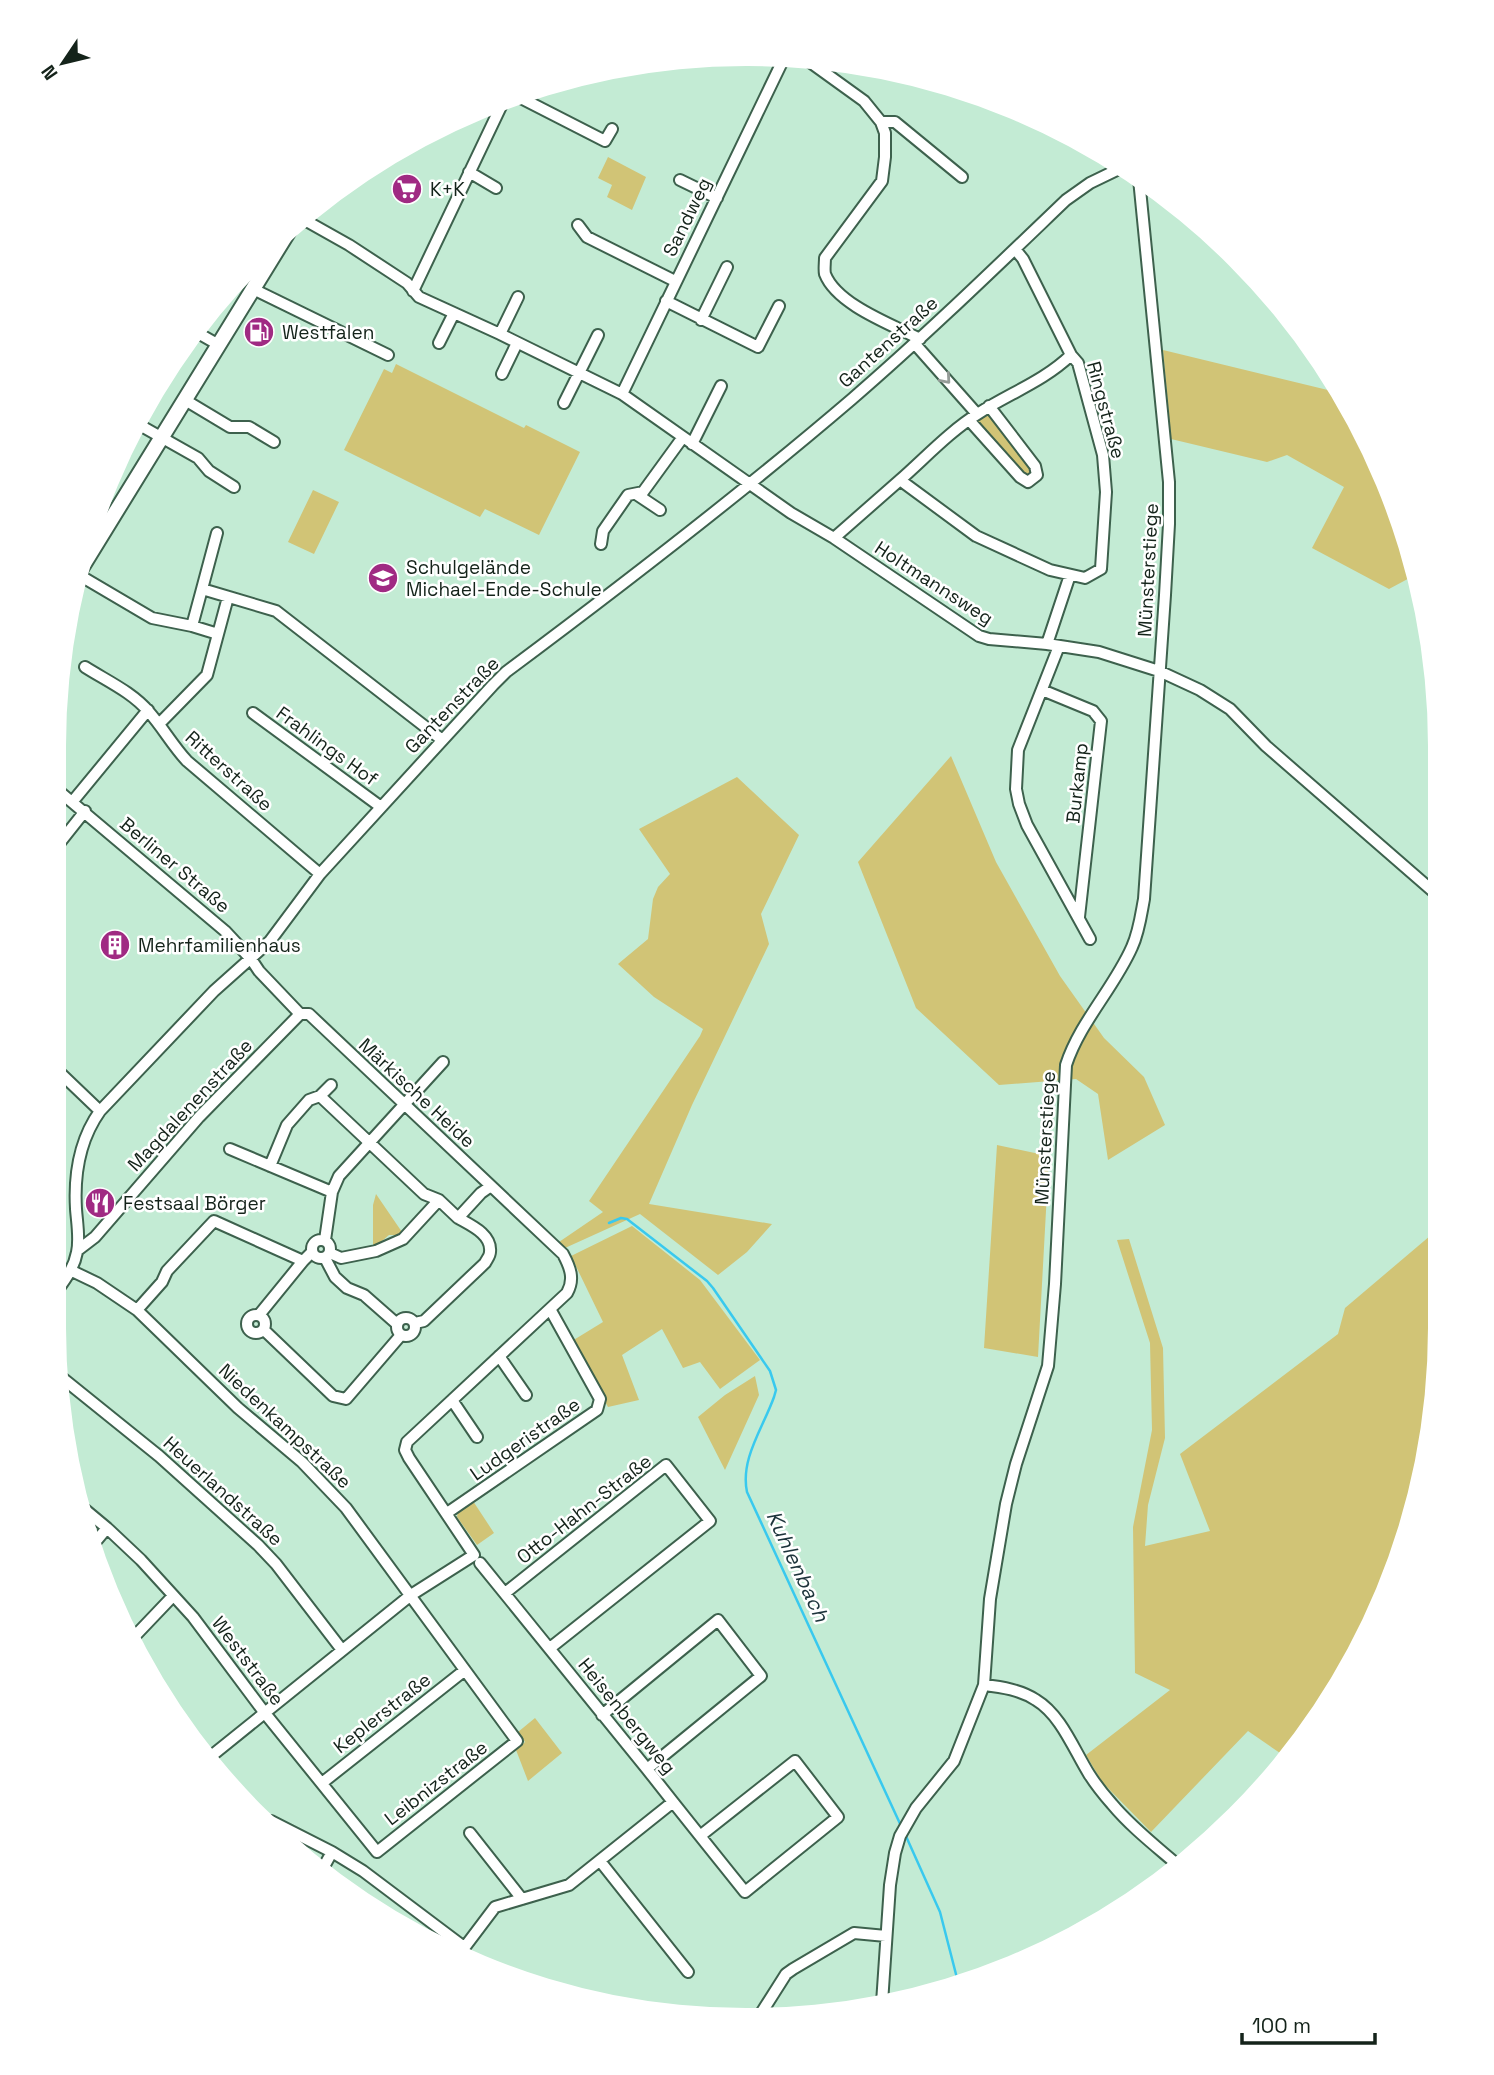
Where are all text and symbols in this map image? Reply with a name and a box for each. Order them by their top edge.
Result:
north arrow [28,28,98,98]
text: N [36,60,63,85]
supermarket icon: K+K [390,172,424,206]
street label: Sandweg [657,173,717,261]
place label: K+K [430,177,465,202]
street label: Gantenstraße [833,291,943,393]
fuel station icon: Westfalen [242,315,276,349]
place label: Westfalen [282,320,374,345]
street label: Ringstraße [1081,358,1131,462]
one-way arrow [938,371,950,384]
street label: Münsterstiege [1132,502,1164,638]
street label: Holtmannsweg [870,535,998,631]
place label: Schulgelände Michael-Ende-Schule [406,555,602,602]
school or university icon: Schulgelände Michael-Ende-Schule [366,561,400,595]
street label: Gantenstraße [399,651,505,759]
street label: Frahlings Hof [271,701,383,791]
street label: Ritterstraße [180,725,278,817]
street label: Burkamp [1060,741,1094,825]
street label: Berliner Straße [115,812,235,918]
building icon: Mehrfamilienhaus [98,928,132,962]
place label: Mehrfamilienhaus [138,933,301,958]
street label: Magdalenenstraße [122,1033,258,1177]
street label: Märkische Heide [353,1033,481,1153]
street label: Münsterstiege [1029,1070,1061,1206]
restaurant icon: Festsaal Börger [83,1186,117,1220]
place label: Festsaal Börger [123,1191,266,1216]
street label: Niedenkampstraße [213,1358,357,1494]
street label: Ludgeristraße [465,1392,585,1486]
street label: Heuerlandstraße [158,1431,288,1551]
street label: Otto-Hahn-Straße [511,1448,657,1570]
water label: Kuhlenbach [761,1506,836,1627]
street label: Weststraße [206,1611,290,1711]
street label: Heisenbergweg [573,1653,681,1779]
street label: Keplerstraße [328,1667,436,1759]
street label: Leibnizstraße [379,1735,493,1831]
scale bar [1242,2002,1375,2046]
text: 100 m [1252,2012,1311,2039]

